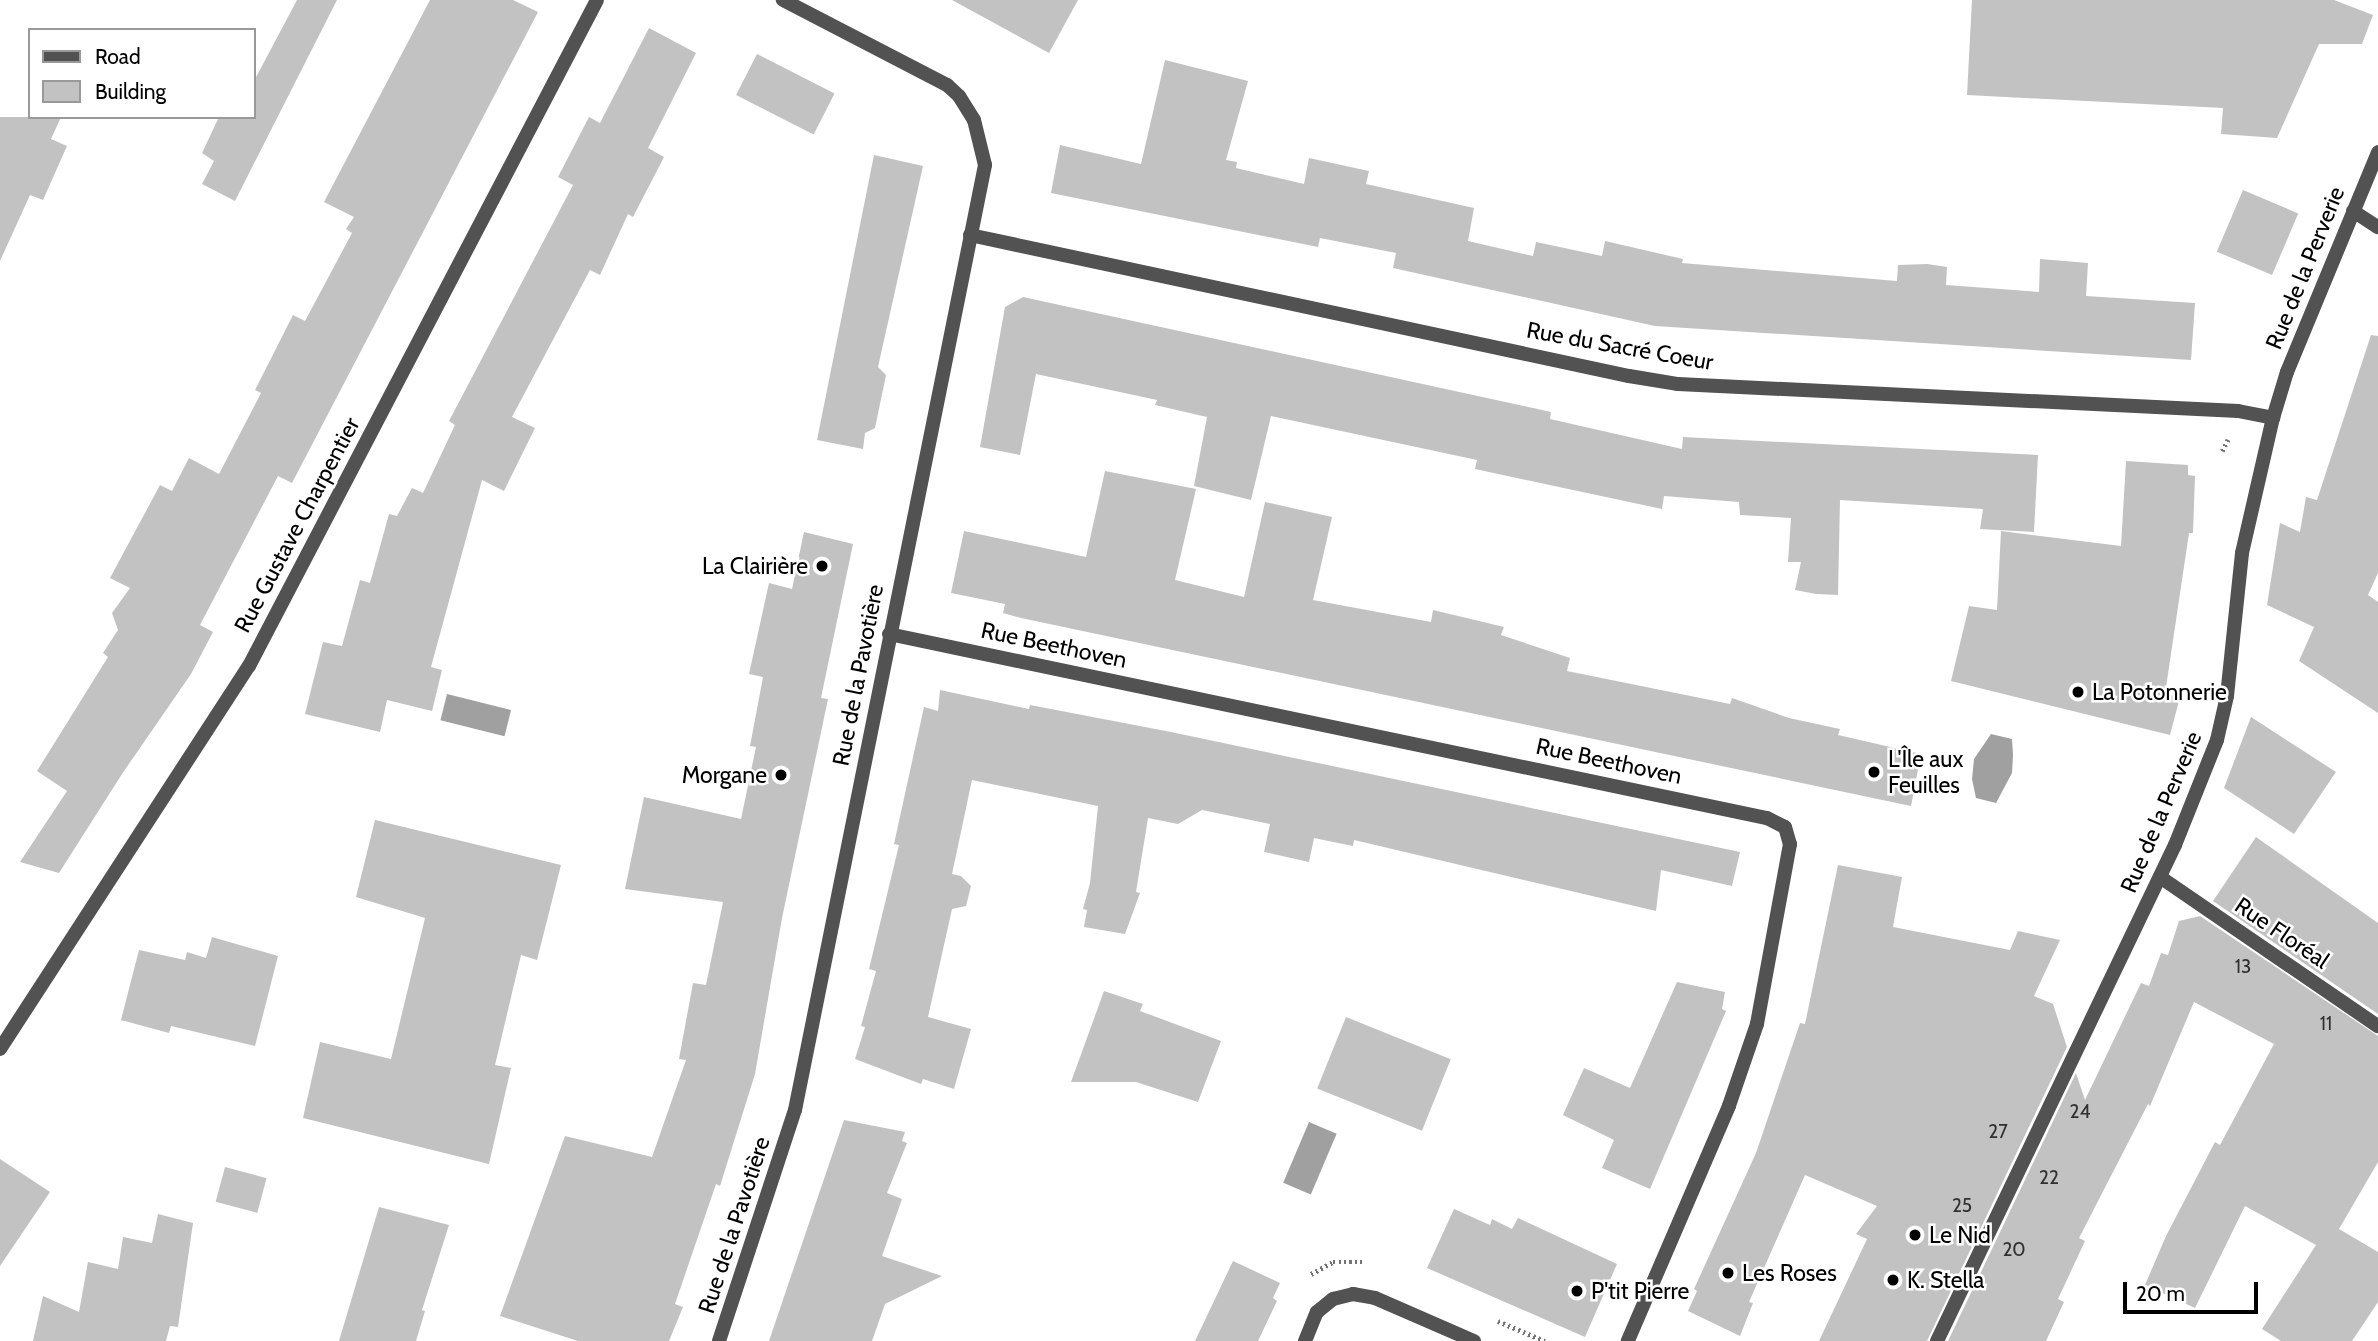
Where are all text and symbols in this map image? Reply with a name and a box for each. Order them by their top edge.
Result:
legend [28,28,256,119]
text: Road [95,44,141,69]
text: Building [95,79,166,104]
street label: Rue de la Perverie [2260,183,2350,353]
street label: Rue du Sacré Coeur [1525,316,1715,376]
street label: Rue Gustave Charpentier [229,413,365,637]
place label: La Clairière [702,552,808,580]
marker: La Clairière [814,558,830,574]
street label: Rue de la Pavotière [827,582,889,768]
street label: Rue Beethoven [979,616,1129,674]
place label: La Potonnerie [2092,678,2227,706]
marker: La Potonnerie [2070,684,2086,700]
street label: Rue de la Perverie [2115,727,2207,897]
street label: Rue Beethoven [1534,732,1684,790]
place label: L'Île aux Feuilles [1888,745,1963,799]
place label: Morgane [682,761,767,789]
marker: L'Île aux Feuilles [1866,764,1882,780]
marker: Morgane [773,767,789,783]
street label: Rue Floréal [2230,891,2334,975]
house number: 13 [2235,956,2251,978]
house number: 11 [2320,1013,2332,1035]
house number: 24 [2070,1101,2090,1123]
house number: 27 [1988,1121,2008,1143]
street label: Rue de la Pavotière [692,1133,776,1317]
house number: 22 [2039,1167,2059,1189]
house number: 25 [1952,1195,1972,1217]
place label: Le Nid [1929,1221,1991,1249]
marker: Le Nid [1907,1227,1923,1243]
house number: 20 [2002,1239,2026,1261]
place label: Les Roses [1742,1259,1837,1287]
marker: Les Roses [1720,1265,1736,1281]
place label: K. Stella [1907,1266,1984,1294]
scale bar [2126,1268,2261,1312]
marker: K. Stella [1885,1272,1901,1288]
place label: P'tit Pierre [1591,1277,1689,1305]
text: 20 m [2136,1281,2185,1306]
marker: P'tit Pierre [1569,1283,1585,1299]

